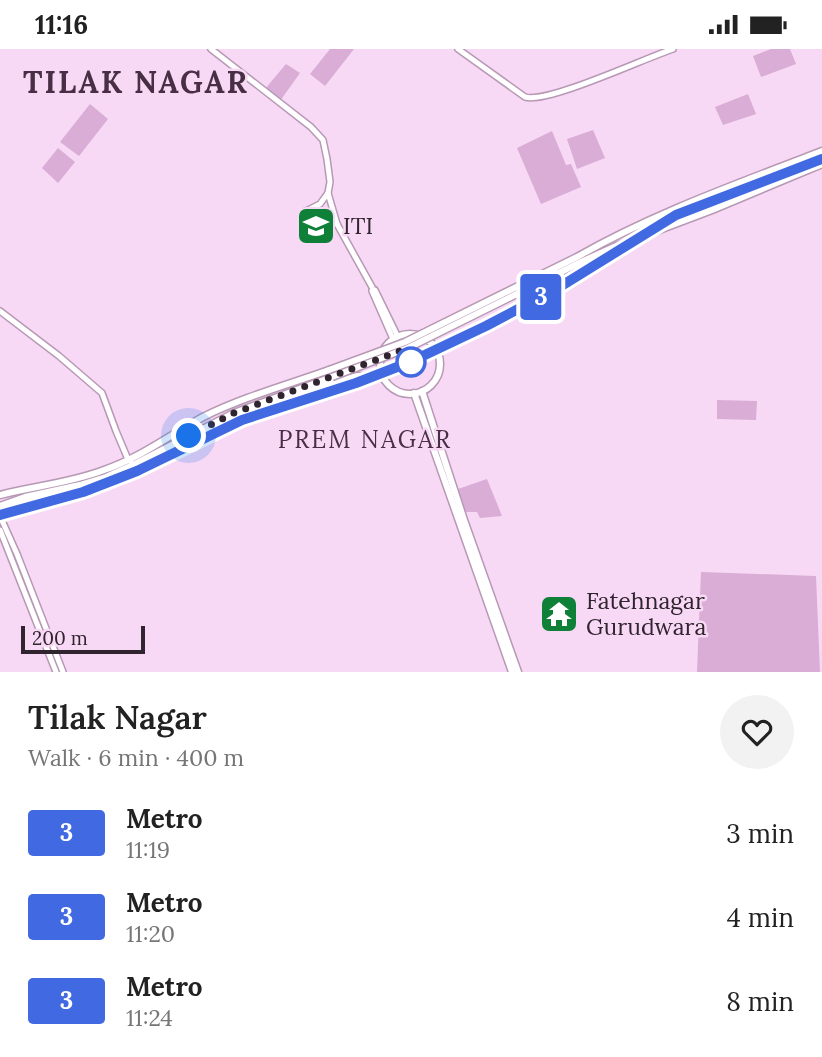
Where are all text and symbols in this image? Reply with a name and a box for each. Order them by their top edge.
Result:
text: 11:16 [35,8,88,41]
district label: TILAK NAGAR [23,63,249,101]
school or university icon: ITI [295,205,337,247]
place label: ITI [343,211,373,240]
line badge: 3 [518,274,564,320]
text: 3 [534,281,548,312]
unlabelled marker [396,347,426,377]
your location [171,418,206,453]
district label: PREM NAGAR [278,424,452,455]
place label: Fatehnagar Gurudwara [586,586,706,641]
temple icon: Fatehnagar Gurudwara [538,593,580,635]
scale bar [21,623,145,655]
text: 200 m [32,626,88,650]
button: heart [720,695,794,769]
text: Tilak Nagar [28,696,207,738]
text: Walk · 6 min · 400 m [28,743,244,772]
text: Metro [126,802,202,835]
text: 3 [60,817,73,848]
text: 3 min [726,817,794,850]
text: 11:19 [126,835,170,864]
text: Metro [126,886,202,919]
text: 3 [60,901,73,932]
text: 4 min [727,901,794,934]
text: 11:20 [126,919,175,948]
text: Metro [126,970,202,1003]
text: 3 [60,985,73,1016]
text: 8 min [726,985,794,1018]
text: 11:24 [126,1003,173,1032]

